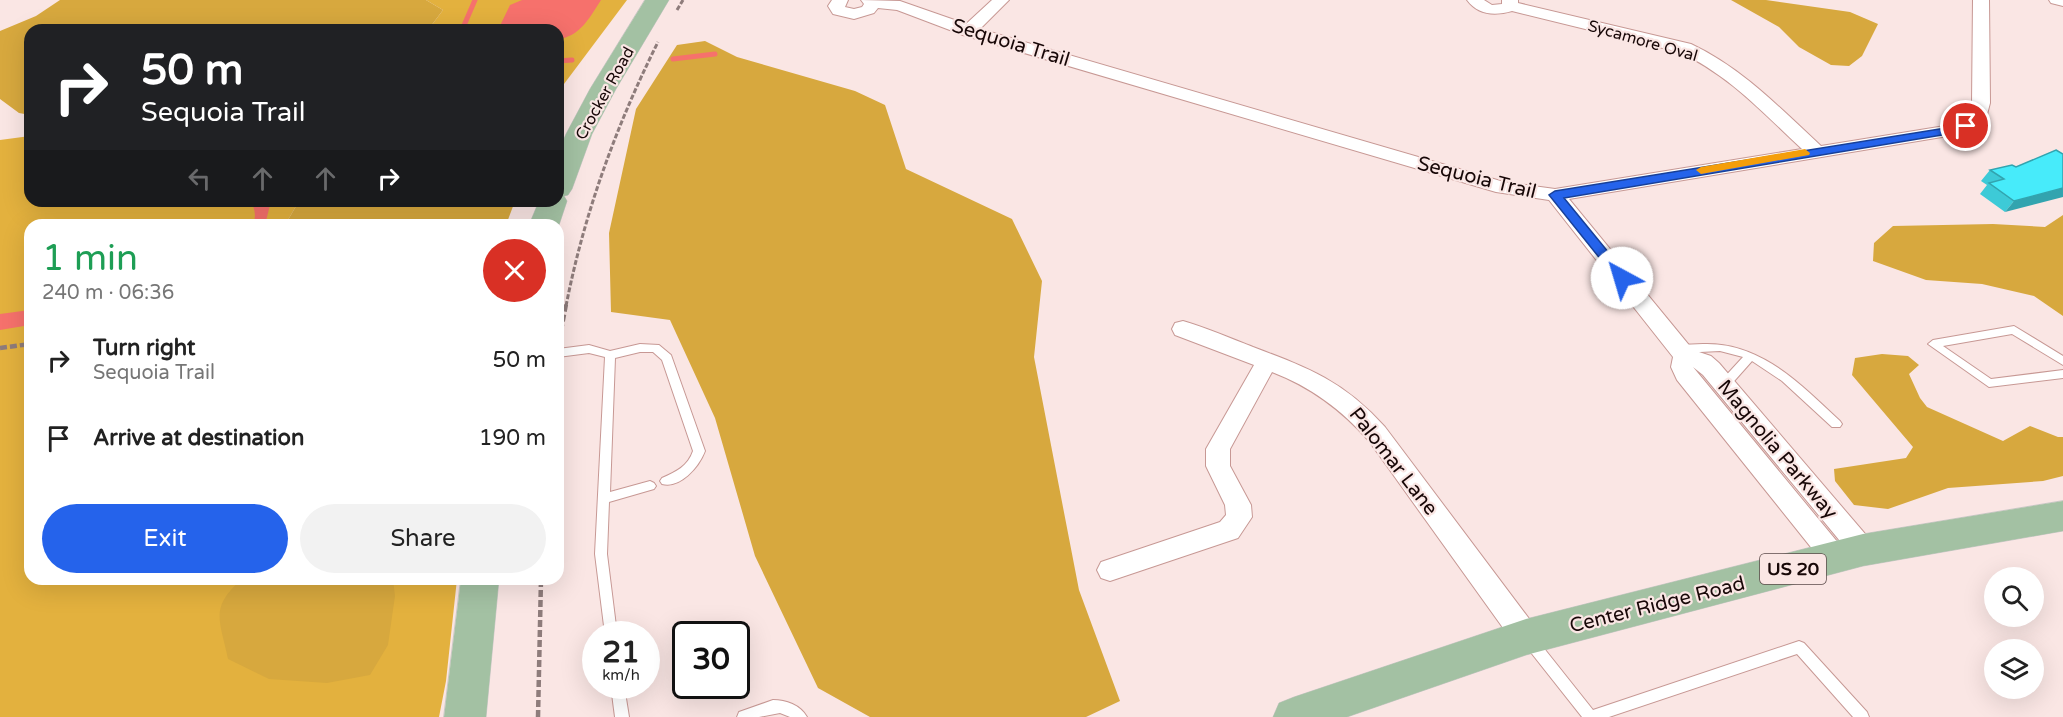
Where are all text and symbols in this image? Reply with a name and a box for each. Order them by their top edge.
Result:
street label: Sequoia Trail [949,14,1072,72]
street label: Sycamore Oval [1586,16,1700,66]
street label: Crocker Road [571,43,639,143]
text: 50 m [141,45,243,96]
icon: right [42,48,120,126]
text: Sequoia Trail [141,96,306,129]
pin [1940,100,1991,151]
icon: arrive [1949,109,1982,142]
street label: Sequoia Trail [1415,152,1539,204]
icon: left [183,162,216,195]
icon: ahead [246,162,279,195]
icon: ahead [309,162,342,195]
icon: right [372,162,405,195]
text: 1 min [42,237,138,280]
button: close [483,239,546,302]
position arrow [1590,246,1654,310]
text: 240 m · 06:36 [42,281,174,305]
text: Turn right [93,335,195,361]
icon: right [42,344,75,377]
text: 50 m [492,347,546,373]
text: Sequoia Trail [93,361,215,385]
street label: Magnolia Parkway [1712,375,1843,524]
street label: Palomar Lane [1344,403,1443,520]
icon: arrive [42,422,75,455]
text: Arrive at destination [93,425,304,451]
text: 190 m [479,425,546,451]
button: Exit [42,504,288,573]
button: Share [300,504,546,573]
road number: US 20 [1760,554,1826,584]
map controls [1984,567,2044,699]
button: search [1984,567,2044,627]
street label: Center Ridge Road [1567,572,1747,638]
speed limit sign: 30 [672,621,750,699]
text: 21 [602,634,640,671]
button: layers [1984,639,2044,699]
text: km/h [602,666,640,684]

